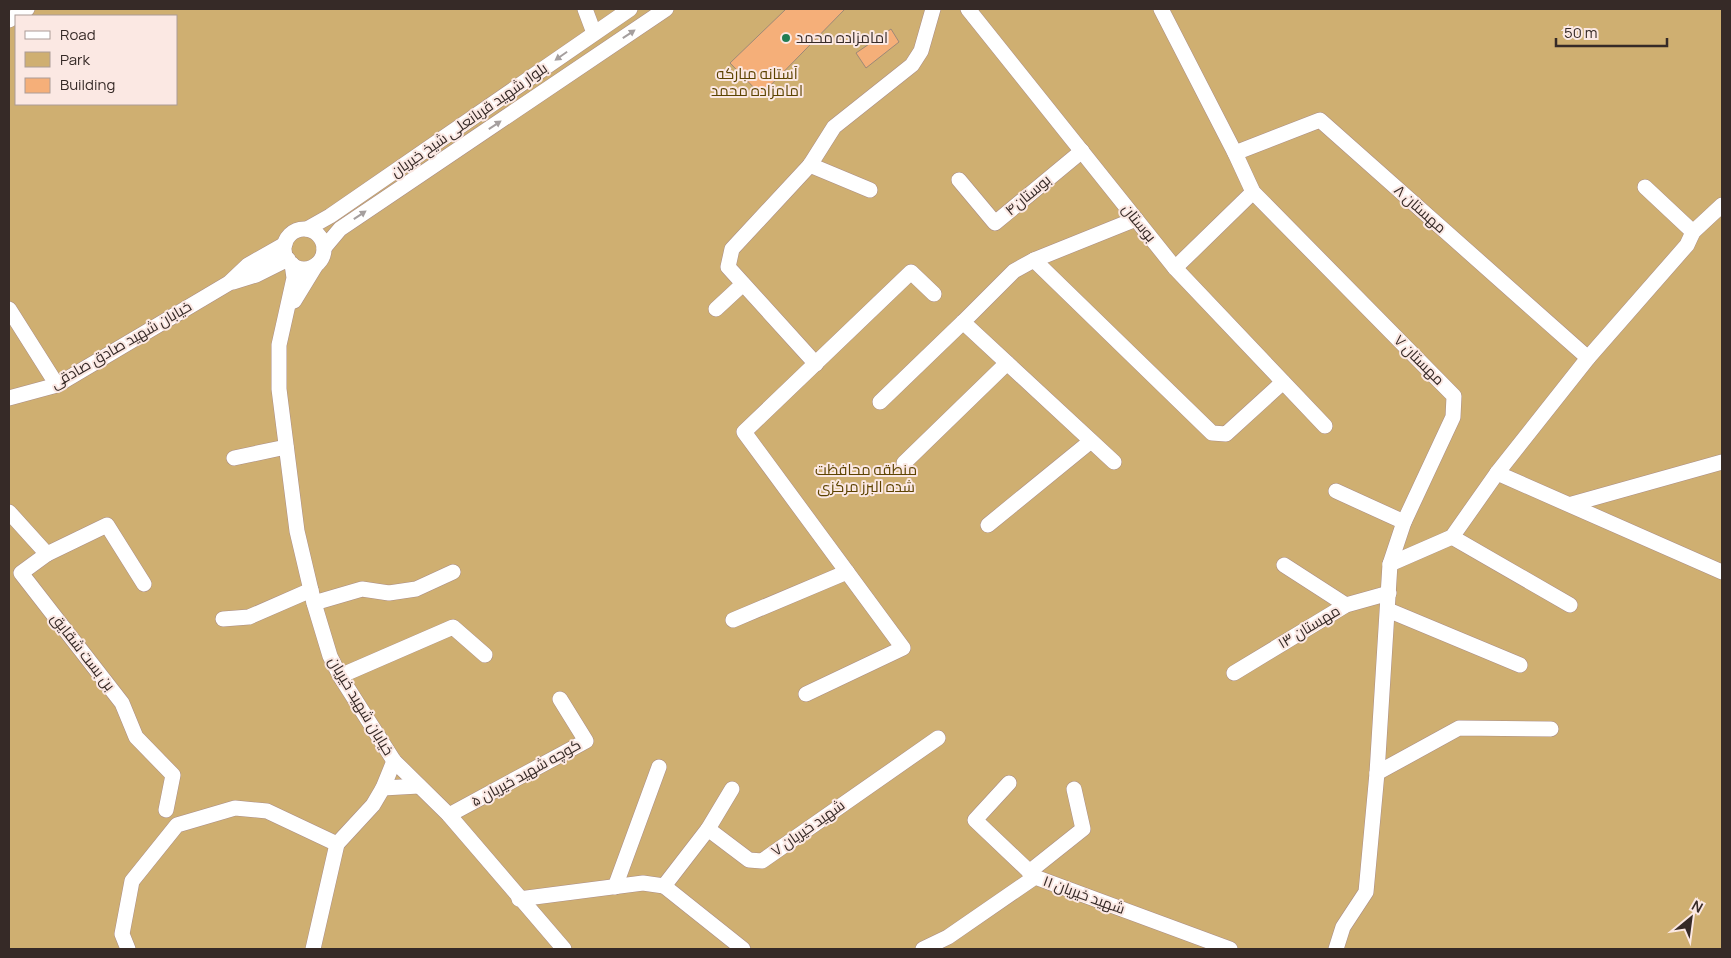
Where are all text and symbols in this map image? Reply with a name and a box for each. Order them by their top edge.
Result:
legend [15,15,178,105]
scale bar [1556,15,1667,47]
text: 50 m [1564,22,1598,43]
text: Road [60,24,96,45]
place label: امامزاده محمد [796,27,888,48]
one-way arrow [623,29,636,38]
marker: امامزاده محمد [780,32,792,44]
text: Park [60,49,90,70]
one-way arrow [554,51,568,61]
street label: بلوار شهید قربانعلی شیخ خیریان [386,57,552,183]
park label: آستانه مبارکه امامزاده محمد [711,63,803,101]
text: Building [60,74,115,95]
one-way arrow [488,120,502,130]
street label: بوستان۴ [1000,169,1055,220]
street label: مهستان ۸ [1390,180,1451,238]
street label: بوستان [1117,199,1161,246]
one-way arrow [353,211,367,220]
street label: خیابان شهید صادق صادقی [46,296,195,394]
street label: مهستان ۷ [1389,330,1449,390]
park label: منطقه محافظت شده البرز مرکزی [815,459,917,497]
street label: مهستان ۱۳ [1274,600,1344,653]
street label: بن بست شقایق [46,608,120,695]
street label: خیابان شهید خیریان [324,652,399,759]
street label: کوچه شهید خیریان ۵ [467,734,584,811]
street label: شهید خیریان ۷ [767,794,849,861]
street label: شهید خیریان ۱۱ [1040,870,1128,919]
north arrow [1666,893,1716,943]
text: N [1689,895,1707,917]

